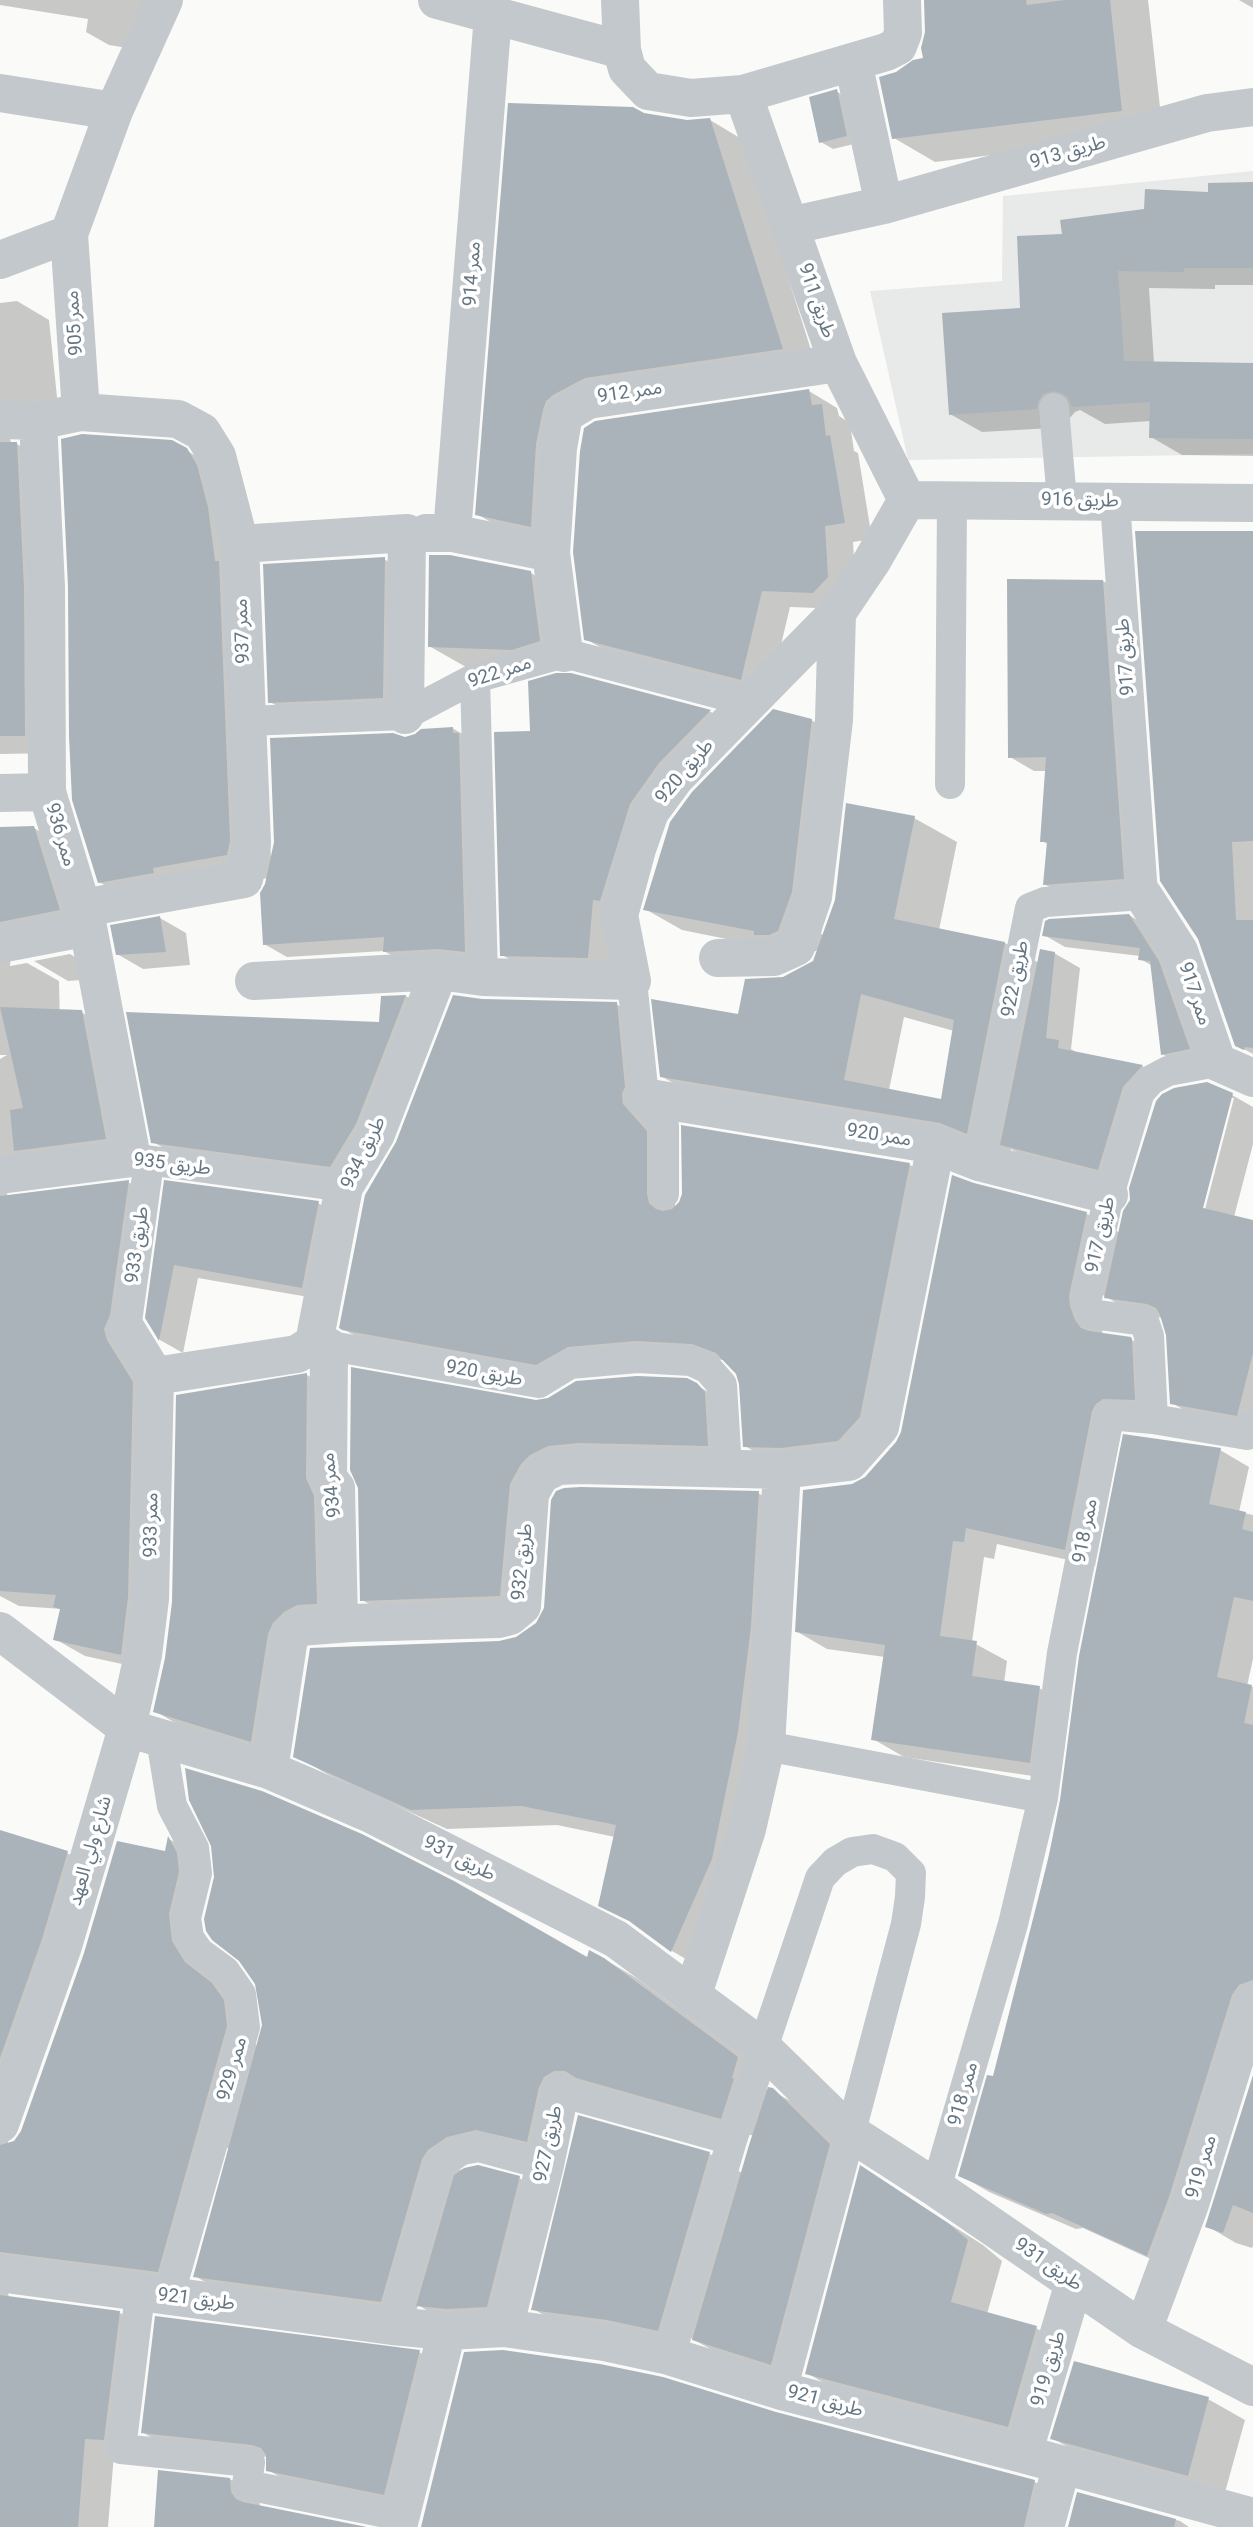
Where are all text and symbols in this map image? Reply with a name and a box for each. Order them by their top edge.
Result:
street label: طريق 913 [1028,131,1108,175]
street label: ممر 914 [459,241,487,307]
street label: طريق 911 [793,261,839,341]
street label: ممر 905 [61,290,89,356]
street label: ممر 912 [596,377,664,409]
street label: طريق 916 [1041,489,1119,513]
street label: ممر 937 [230,598,256,664]
street label: طريق 917 [1112,618,1140,696]
street label: ممر 922 [465,652,535,694]
street label: طريق 920 [651,735,719,809]
street label: ممر 936 [40,800,80,870]
street label: طريق 922 [997,939,1035,1019]
street label: ممر 917 [1173,959,1215,1029]
street label: طريق 934 [337,1113,391,1193]
street label: ممر 920 [845,1120,913,1152]
street label: طريق 935 [132,1149,212,1181]
street label: طريق 917 [1081,1195,1121,1275]
street label: طريق 933 [121,1205,155,1285]
street label: طريق 920 [444,1356,524,1392]
street label: ممر 934 [317,1451,347,1519]
street label: ممر 933 [140,1492,164,1558]
street label: ممر 918 [1069,1497,1103,1565]
street label: طريق 932 [508,1522,538,1602]
street label: شارع ولي العهد [64,1794,118,1908]
street label: طريق 931 [419,1831,499,1887]
street label: ممر 929 [213,2035,253,2103]
street label: ممر 918 [944,2060,984,2128]
street label: طريق 927 [530,2104,568,2184]
street label: ممر 919 [1182,2132,1222,2202]
street label: طريق 931 [1010,2233,1086,2297]
street label: طريق 921 [156,2284,236,2316]
street label: طريق 919 [1027,2329,1071,2409]
street label: طريق 921 [785,2381,865,2423]

